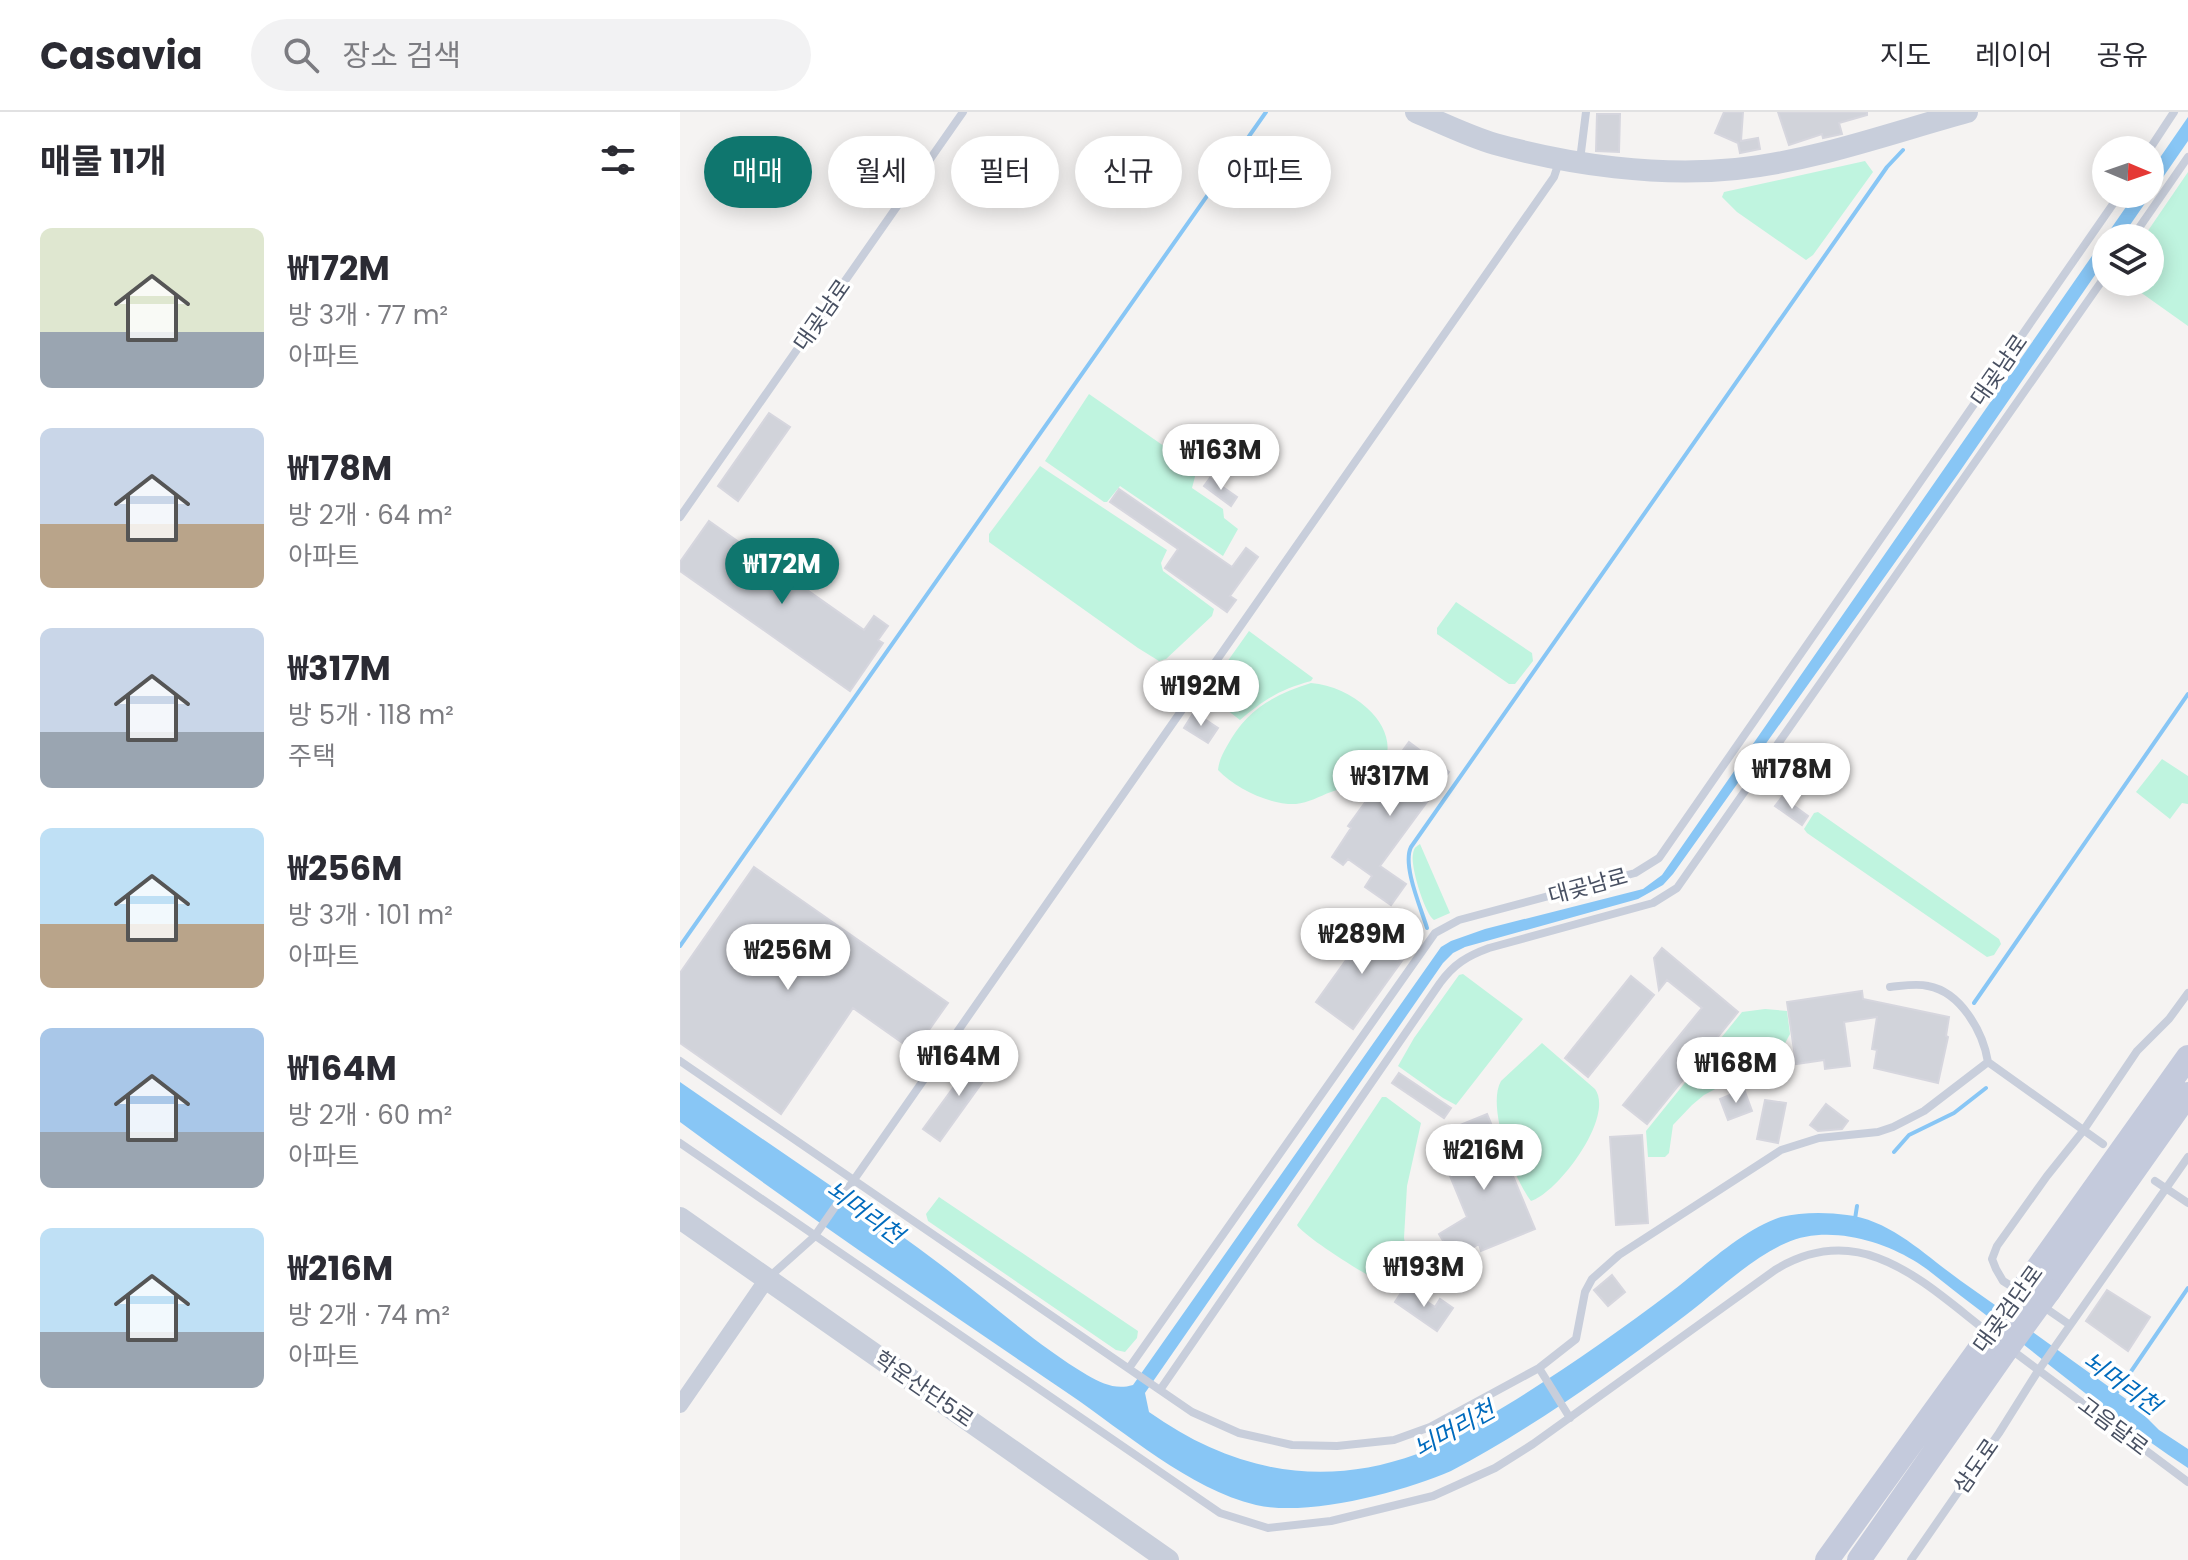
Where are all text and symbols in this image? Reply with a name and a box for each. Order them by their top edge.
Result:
search box [251,19,811,91]
text: Casavia [40,29,203,82]
icon: search [279,33,323,77]
text: 장소 검색 [343,34,461,77]
text: 지도 [1880,36,1931,75]
text: 레이어 [1975,36,2052,75]
text: 공유 [2096,36,2148,75]
chip: 매매 [704,136,812,208]
chip: 월세 [828,136,935,208]
chip: 필터 [951,136,1059,208]
chip: 신규 [1075,136,1182,208]
chip: 아파트 [1198,136,1331,208]
north arrow [2092,136,2164,208]
map controls [2092,136,2164,296]
text: 매물 11개 [40,137,167,185]
icon: filters [596,138,640,182]
button: layers [2092,224,2164,296]
text: ₩172M [288,244,390,292]
icon: home [104,260,200,356]
street label: 대곶남로 [786,273,858,357]
text: 방 3개 · 77 m² [288,297,448,333]
street label: 대곶남로 [1963,328,2035,412]
text: 아파트 [288,338,360,374]
pin: ₩163M [1165,424,1277,492]
text: ₩163M [1180,432,1262,468]
text: ₩178M [288,444,392,492]
icon: home [104,460,200,556]
text: 방 2개 · 64 m² [288,497,452,533]
text: 아파트 [288,538,360,574]
pin: ₩172M [726,538,838,606]
text: ₩172M [743,546,821,582]
text: ₩317M [288,644,391,692]
icon: home [104,660,200,756]
pin: ₩192M [1145,660,1257,728]
text: ₩192M [1161,668,1241,704]
text: 방 5개 · 118 m² [288,697,454,733]
text: 주택 [288,738,336,774]
pin: ₩178M [1736,743,1848,811]
pin: ₩317M [1334,750,1446,818]
text: ₩178M [1752,751,1832,787]
text: ₩317M [1351,758,1429,794]
text: ₩256M [288,844,402,892]
icon: home [104,860,200,956]
street label: 대곶남로 [1545,861,1631,911]
text: 방 3개 · 101 m² [288,897,453,933]
pin: ₩289M [1306,908,1418,976]
text: ₩289M [1319,916,1405,952]
pin: ₩256M [732,924,844,992]
text: ₩256M [744,932,832,968]
text: 아파트 [288,938,360,974]
pin: ₩164M [903,1030,1015,1098]
pin: ₩168M [1680,1037,1792,1105]
text: ₩164M [917,1038,1001,1074]
text: ₩164M [288,1044,397,1092]
text: ₩168M [1695,1045,1777,1081]
icon: home [104,1060,200,1156]
text: 방 2개 · 60 m² [288,1097,452,1133]
pin: ₩216M [1428,1124,1540,1192]
text: ₩216M [1444,1132,1524,1168]
text: 아파트 [288,1138,360,1174]
water label: 뇌머리천 [820,1173,913,1253]
pin: ₩193M [1368,1241,1480,1309]
text: ₩216M [288,1244,393,1292]
text: ₩193M [1384,1249,1464,1285]
street label: 대곶검단로 [1966,1259,2050,1359]
icon: home [104,1260,200,1356]
text: 방 2개 · 74 m² [288,1297,450,1333]
text: 아파트 [288,1338,360,1374]
street label: 학운산단5로 [868,1343,980,1435]
water label: 뇌머리천 [2077,1344,2170,1424]
street label: 고음달로 [2071,1389,2155,1463]
water label: 뇌머리천 [1407,1392,1503,1465]
street label: 삼도로 [1946,1432,2006,1500]

